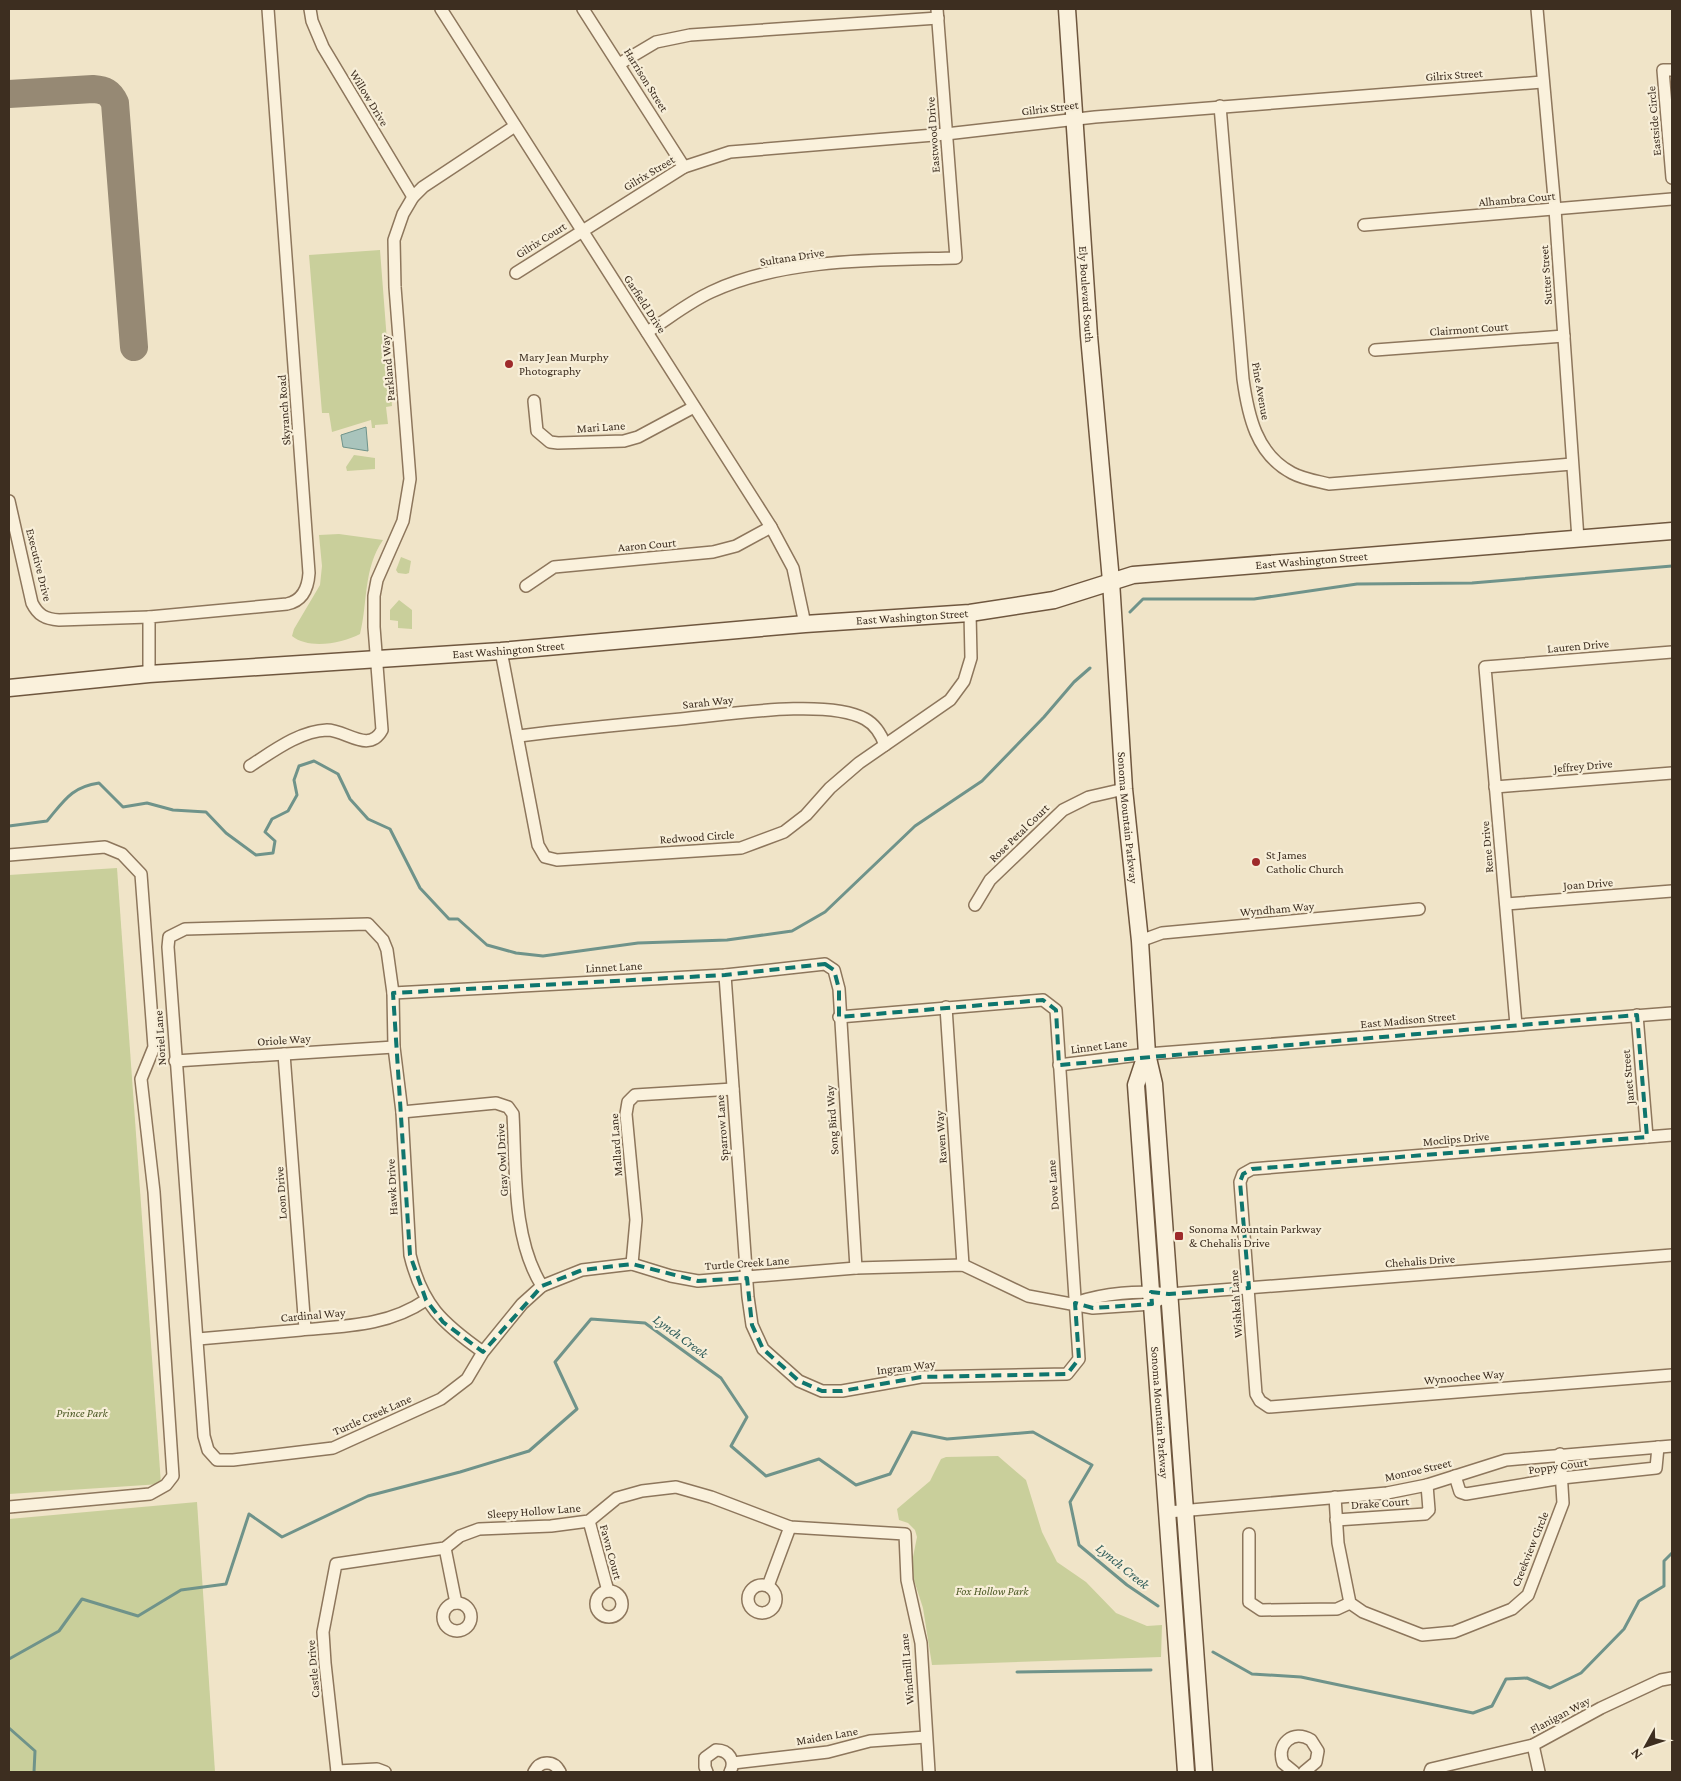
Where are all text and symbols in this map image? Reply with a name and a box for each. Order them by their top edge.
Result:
street label: Harrison Street [621,46,672,115]
street label: Gilrix Street [1425,66,1484,84]
street label: Willow Drive [347,67,391,129]
street label: Eastside Circle [1644,86,1664,156]
street label: Eastwood Drive [923,97,943,173]
street label: Gilrix Street [1021,97,1080,118]
street label: Gilrix Street [621,152,678,194]
street label: Alhambra Court [1478,189,1557,209]
street label: Gilrix Court [513,218,570,261]
street label: Sutter Street [1537,244,1555,305]
street label: Sultana Drive [759,245,825,269]
street label: Ely Boulevard South [1076,246,1097,344]
street label: Garfield Drive [621,272,669,336]
street label: Clairmont Court [1429,319,1510,339]
street label: Parkland Way [378,334,398,402]
place label: Mary Jean Murphy Photography [519,350,609,378]
marker: Mary Jean Murphy Photography [503,358,515,370]
street label: Pine Avenue [1249,361,1273,421]
street label: Skyranch Road [275,374,293,446]
street label: Mari Lane [576,418,626,436]
street label: Executive Drive [23,527,55,603]
street label: Aaron Court [617,535,678,555]
street label: East Washington Street [1255,549,1369,572]
street label: East Washington Street [856,606,970,628]
street label: Lauren Drive [1547,636,1609,656]
street label: East Washington Street [452,638,566,661]
street label: Sarah Way [682,692,735,712]
street label: Sonoma Mountain Parkway [1115,751,1141,885]
street label: Jeffrey Drive [1552,756,1613,776]
street label: Rose Petal Court [986,800,1053,865]
street label: Rene Drive [1478,821,1496,873]
street label: Redwood Circle [659,827,735,847]
place label: St James Catholic Church [1266,848,1344,876]
marker: St James Catholic Church [1250,856,1262,868]
street label: Joan Drive [1562,875,1613,893]
street label: Wyndham Way [1239,899,1315,919]
street label: Linnet Lane [585,959,643,975]
street label: East Madison Street [1360,1009,1457,1031]
street label: Noriel Lane [151,1010,169,1066]
street label: Oriole Way [257,1031,312,1049]
street label: Linnet Lane [1070,1036,1128,1056]
street label: Janet Street [1619,1048,1637,1106]
street label: Song Bird Way [823,1084,841,1155]
street label: Sparrow Lane [713,1095,731,1161]
street label: Raven Way [932,1110,950,1164]
street label: Mallard Lane [607,1113,625,1177]
street label: Gray Owl Drive [493,1123,511,1197]
street label: Moclips Drive [1422,1129,1490,1149]
street label: Hawk Drive [384,1159,400,1215]
street label: Dove Lane [1044,1160,1062,1210]
street label: Loon Drive [272,1166,290,1220]
place label: Sonoma Mountain Parkway & Chehalis Drive [1189,1222,1322,1250]
marker: Sonoma Mountain Parkway & Chehalis Drive [1173,1230,1185,1242]
street label: Chehalis Drive [1385,1252,1455,1270]
street label: Turtle Creek Lane [704,1253,790,1273]
street label: Wishkah Lane [1227,1269,1245,1339]
street label: Cardinal Way [280,1305,346,1325]
water label: Lynch Creek [651,1311,712,1362]
street label: Sonoma Mountain Parkway [1148,1346,1172,1480]
street label: Ingram Way [876,1356,937,1378]
street label: Wynoochee Way [1423,1366,1505,1387]
street label: Turtle Creek Lane [330,1391,414,1439]
park label: Prince Park [56,1406,108,1420]
street label: Monroe Street [1383,1455,1454,1484]
street label: Poppy Court [1527,1455,1590,1477]
street label: Drake Court [1350,1494,1411,1512]
street label: Sleepy Hollow Lane [487,1501,581,1521]
street label: Creekview Circle [1509,1509,1551,1589]
street label: Fawn Court [597,1523,625,1582]
water label: Lynch Creek [1093,1540,1153,1593]
park label: Fox Hollow Park [956,1584,1029,1598]
street label: Windmill Lane [897,1633,917,1705]
street label: Castle Drive [303,1639,323,1699]
street label: Flanigan Way [1528,1693,1593,1737]
north arrow [1621,1721,1671,1771]
street label: Maiden Lane [795,1724,859,1748]
text: N [1627,1745,1645,1763]

